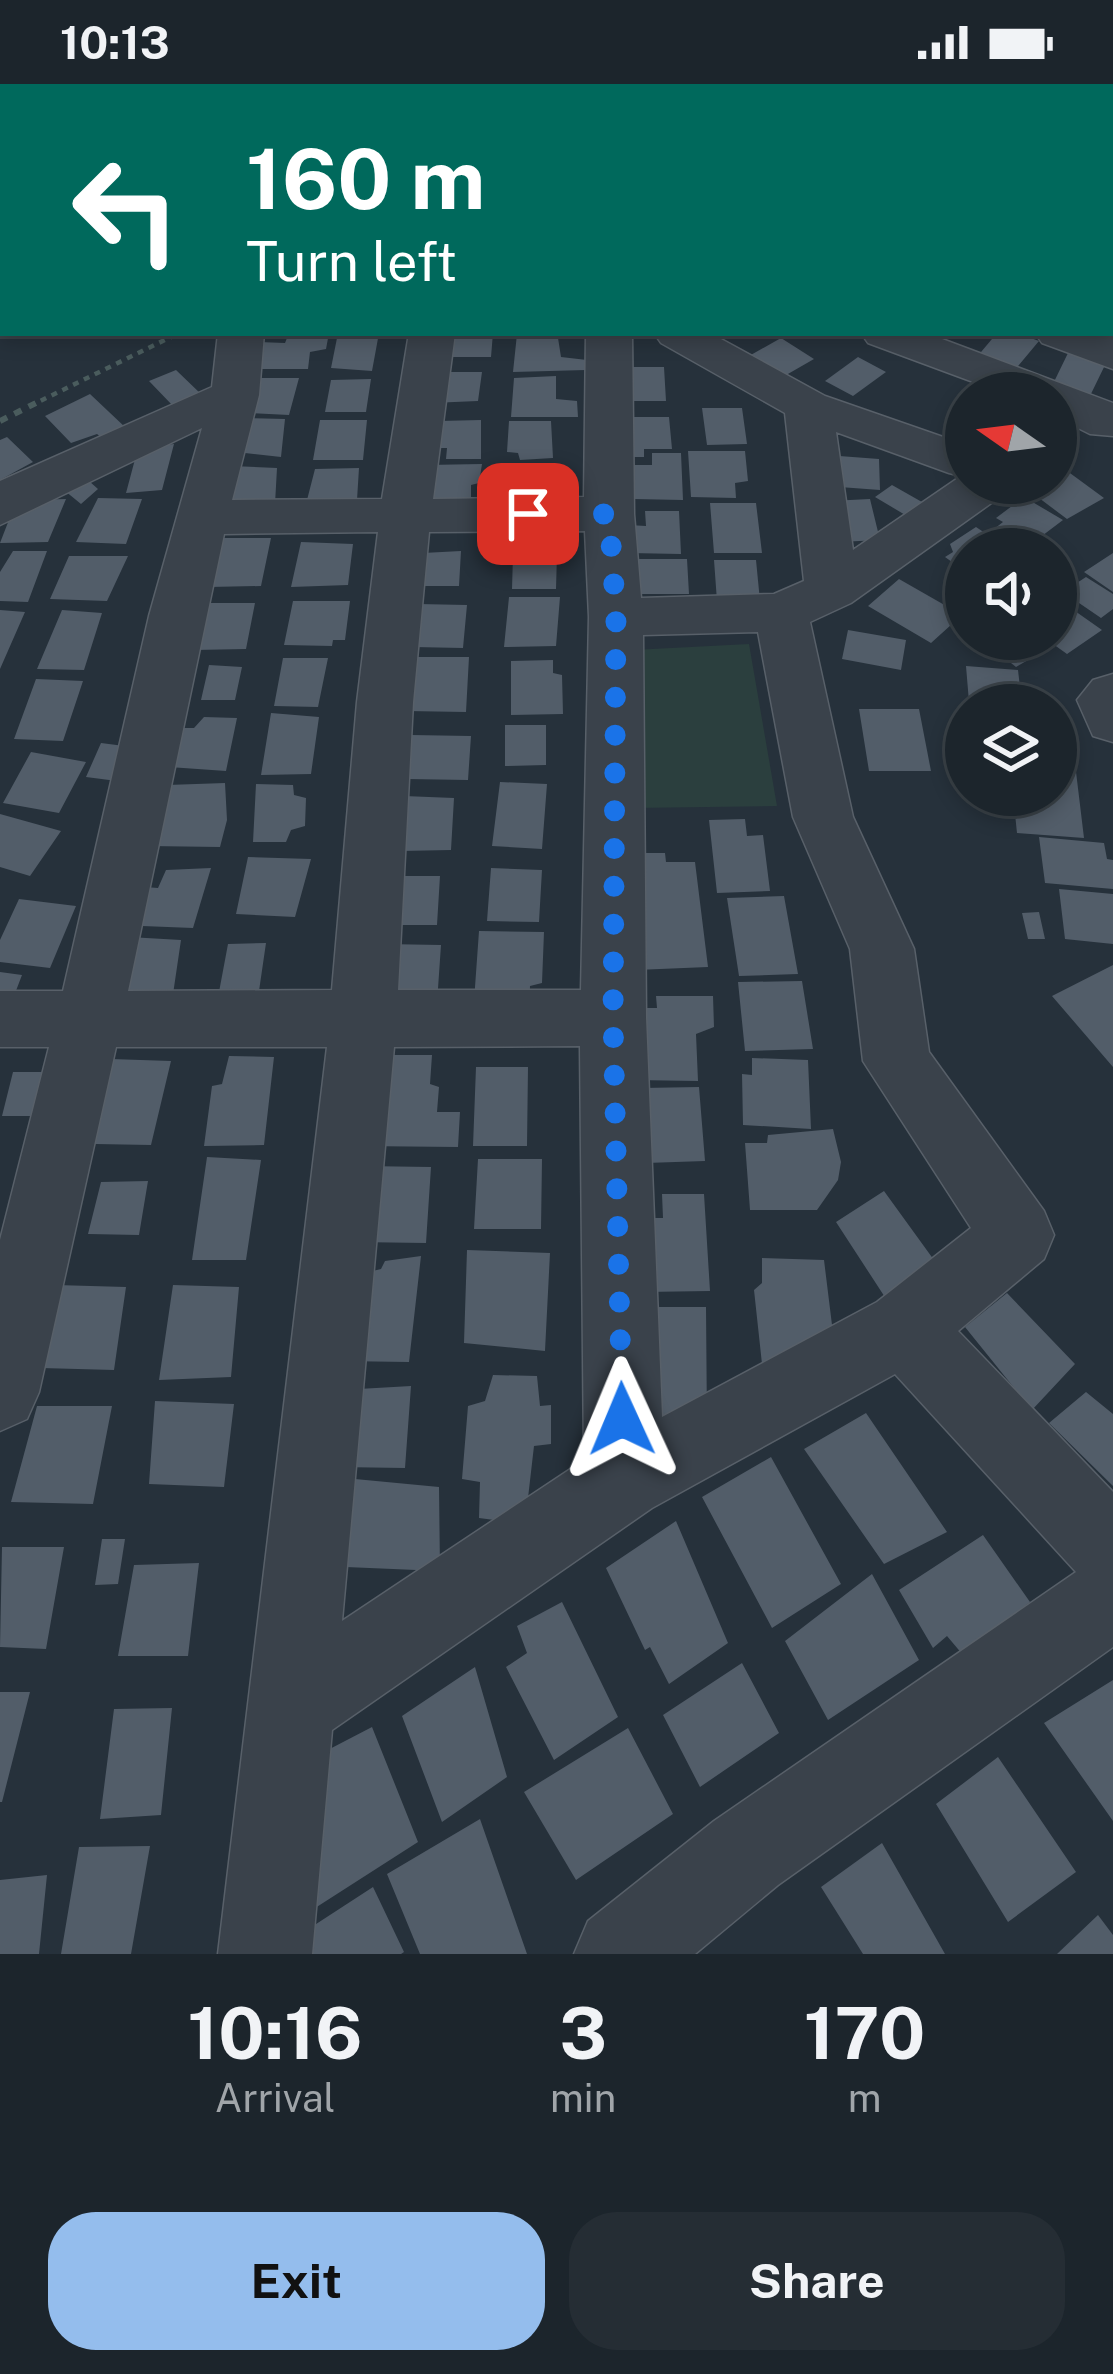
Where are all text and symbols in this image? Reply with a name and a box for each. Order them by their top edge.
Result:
text: 10:13 [60,16,170,69]
text: 160 m [246,129,485,228]
icon: left [48,132,204,288]
text: Turn left [246,230,457,293]
north arrow [945,372,1077,504]
map controls [945,372,1077,816]
pin [477,463,579,565]
icon: arrive [495,481,561,547]
button: sound [945,528,1077,660]
button: layers [945,684,1077,816]
position arrow [559,1356,685,1482]
text: 10:16 [188,1991,363,2075]
text: 3 [559,1991,607,2075]
text: 170 [804,1991,925,2075]
text: Arrival [215,2075,335,2121]
text: min [550,2075,616,2121]
text: m [848,2075,881,2121]
button: Exit [48,2212,545,2350]
button: Share [569,2212,1065,2350]

